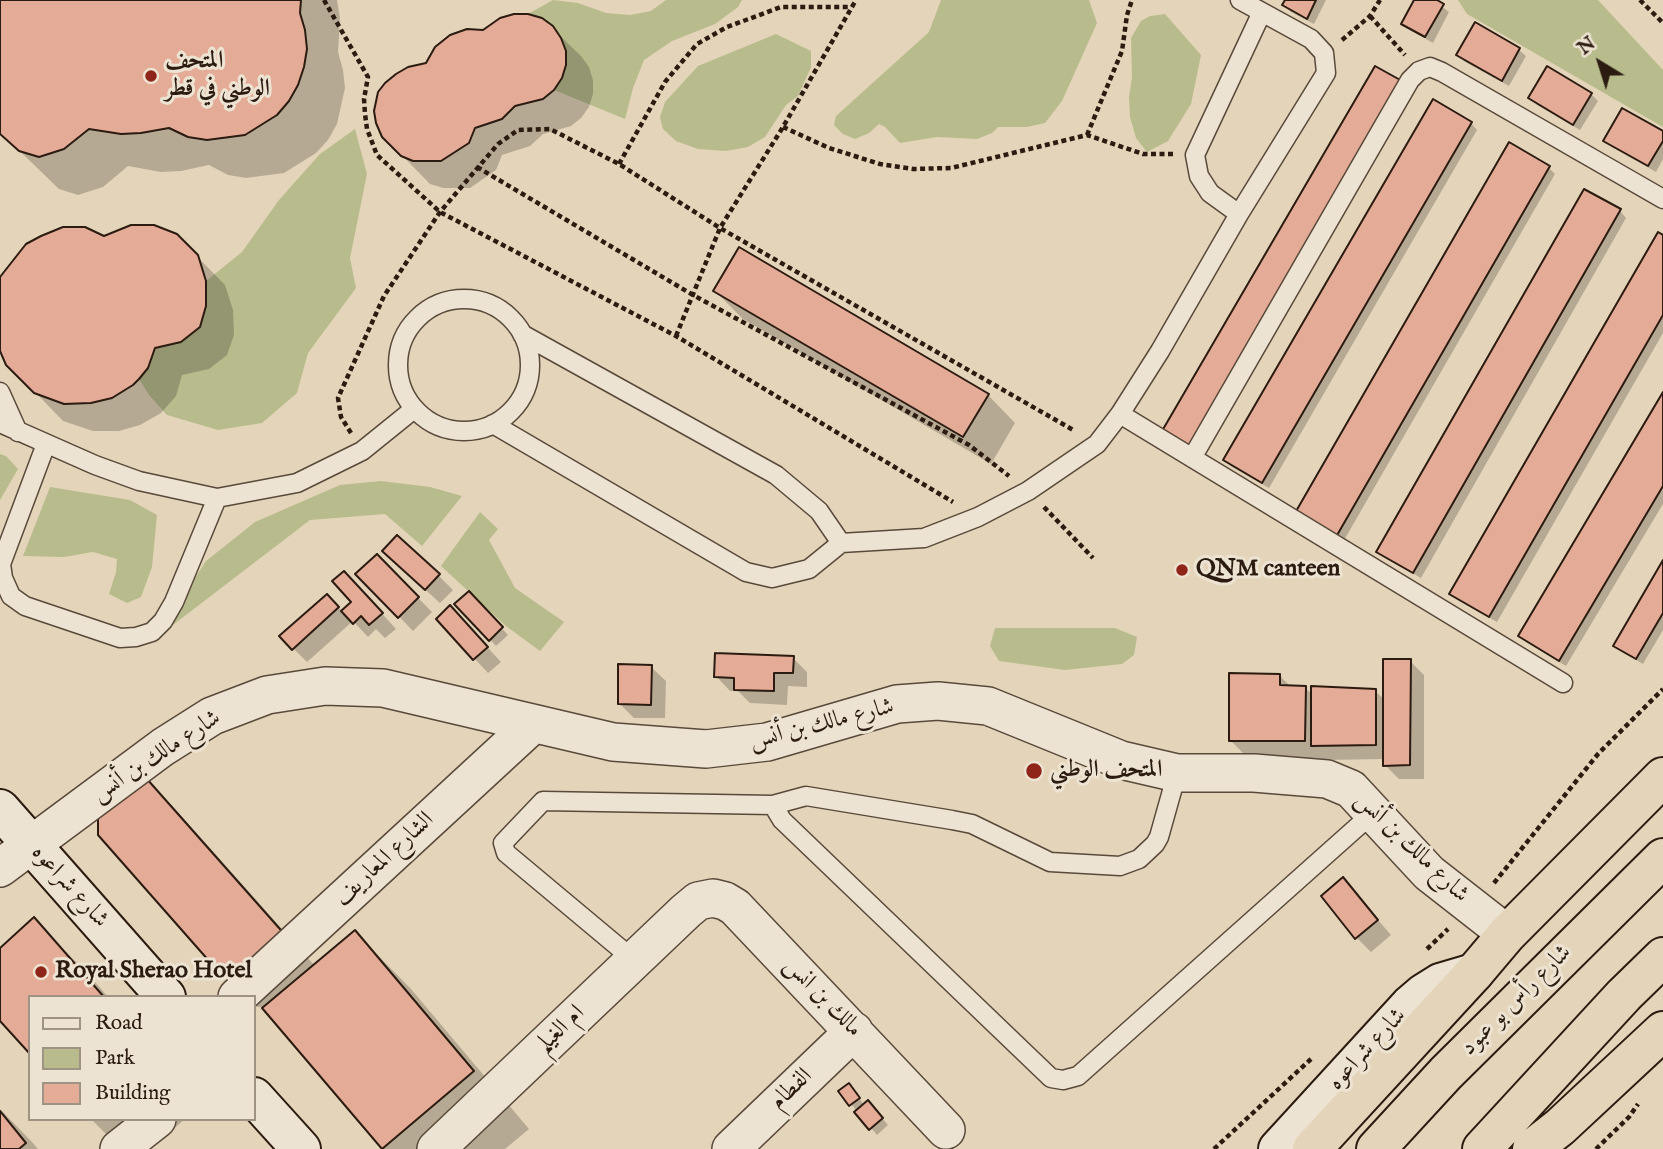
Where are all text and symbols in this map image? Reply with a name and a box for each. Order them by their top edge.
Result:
north arrow [1565,28,1635,98]
text: N [1573,32,1601,61]
place label: المتحف الوطني في قطر [165,48,270,104]
marker: المتحف الوطني في قطر [143,68,159,84]
place label: QNM canteen [1196,556,1340,584]
marker: QNM canteen [1174,562,1190,578]
street label: شارع مالك بن أنس [747,693,897,757]
street label: شارع مالك بن أنس [87,705,227,809]
place label: المتحف الوطني [1050,757,1162,785]
marker: المتحف الوطني [1024,761,1044,781]
street label: شارع مالك بن أنس [1348,786,1474,910]
street label: الشارع المعاريف [329,807,441,913]
street label: شارع شراعوه [24,839,114,935]
street label: شارع رأس بو عبود [1455,939,1579,1063]
street label: مالك بن انس [777,952,867,1044]
place label: Royal Sherao Hotel [55,958,252,986]
marker: Royal Sherao Hotel [33,964,49,980]
legend [28,995,256,1121]
street label: ام الغيلم [531,1000,591,1060]
street label: شارع شراعوه [1323,1003,1413,1097]
text: Road [95,1010,142,1037]
text: Park [95,1045,135,1072]
street label: الفطام [765,1063,819,1117]
text: Building [95,1080,170,1107]

